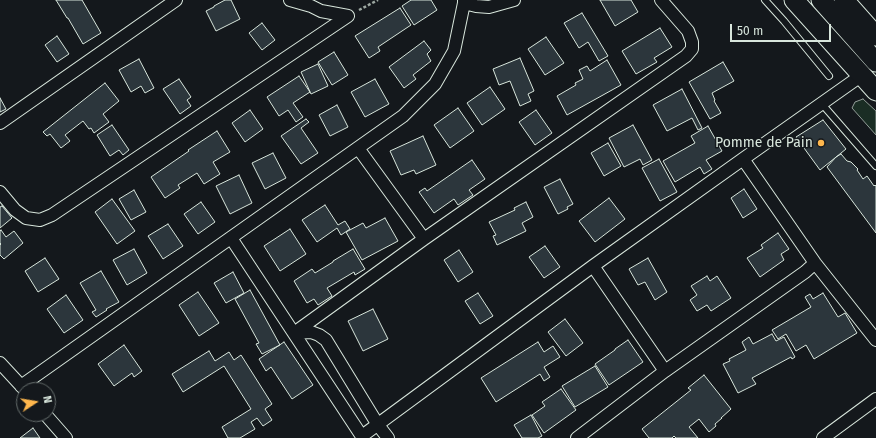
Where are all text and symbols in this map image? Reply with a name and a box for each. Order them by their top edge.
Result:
scale bar [732,16,833,42]
text: 50 m [737,24,763,38]
place label: Pomme de Pain [715,135,813,151]
marker: Pomme de Pain [816,138,826,148]
north arrow [16,382,56,422]
text: N [40,395,54,405]

